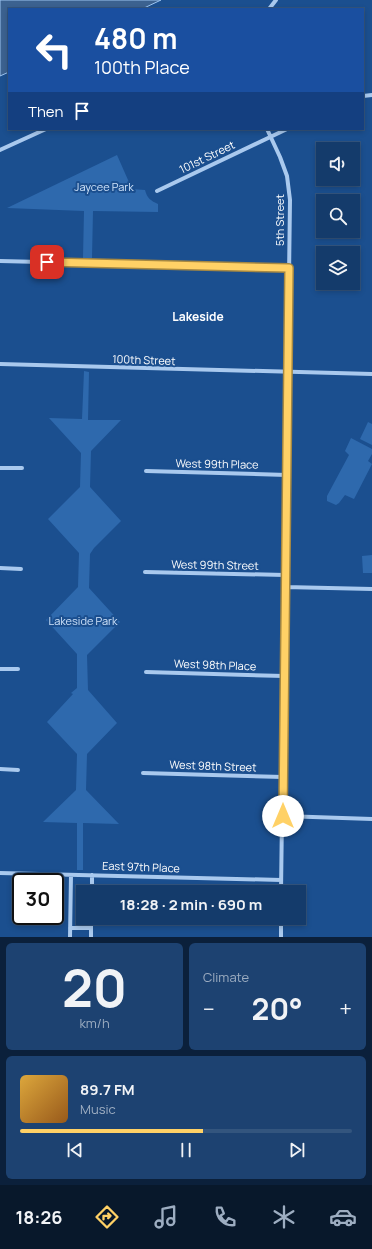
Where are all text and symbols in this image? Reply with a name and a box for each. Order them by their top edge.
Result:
text: 480 m [94,19,177,57]
icon: left [28,24,80,76]
text: 100th Place [94,55,190,79]
icon: arrive [71,100,93,122]
text: Then [28,101,63,122]
street label: 101st Street [177,137,237,176]
map controls [316,142,360,290]
button: sound [316,142,360,186]
park label: Jaycee Park [74,179,134,194]
street label: 5th Street [272,194,287,246]
button: search [316,194,360,238]
pin [30,245,64,279]
button: layers [316,246,360,290]
icon: arrive [36,251,58,273]
district label: Lakeside [172,308,224,325]
street label: 100th Street [112,351,176,368]
street label: West 99th Place [175,455,259,472]
street label: West 99th Street [171,556,259,573]
park label: Lakeside Park [49,613,118,628]
street label: West 98th Place [174,656,257,673]
street label: West 98th Street [169,756,257,775]
position arrow [262,795,304,837]
street label: East 97th Place [102,858,181,875]
speed limit sign: 30 [12,873,64,925]
text: 18:28 · 2 min · 690 m [120,894,262,915]
text: 20 [62,952,127,1023]
text: Climate [203,968,249,986]
text: 20° [252,988,303,1029]
text: − [203,994,215,1024]
text: + [339,994,352,1024]
text: km/h [79,1014,110,1032]
text: 89.7 FM [80,1079,135,1100]
text: Music [80,1100,116,1118]
icon: previous [64,1139,86,1161]
icon: pause [175,1139,197,1161]
icon: next [286,1139,308,1161]
icon: directions [93,1203,121,1231]
icon: music [152,1203,180,1231]
icon: phone [211,1203,239,1231]
icon: climate [270,1203,298,1231]
icon: car [329,1203,357,1231]
text: 18:26 [15,1205,62,1229]

